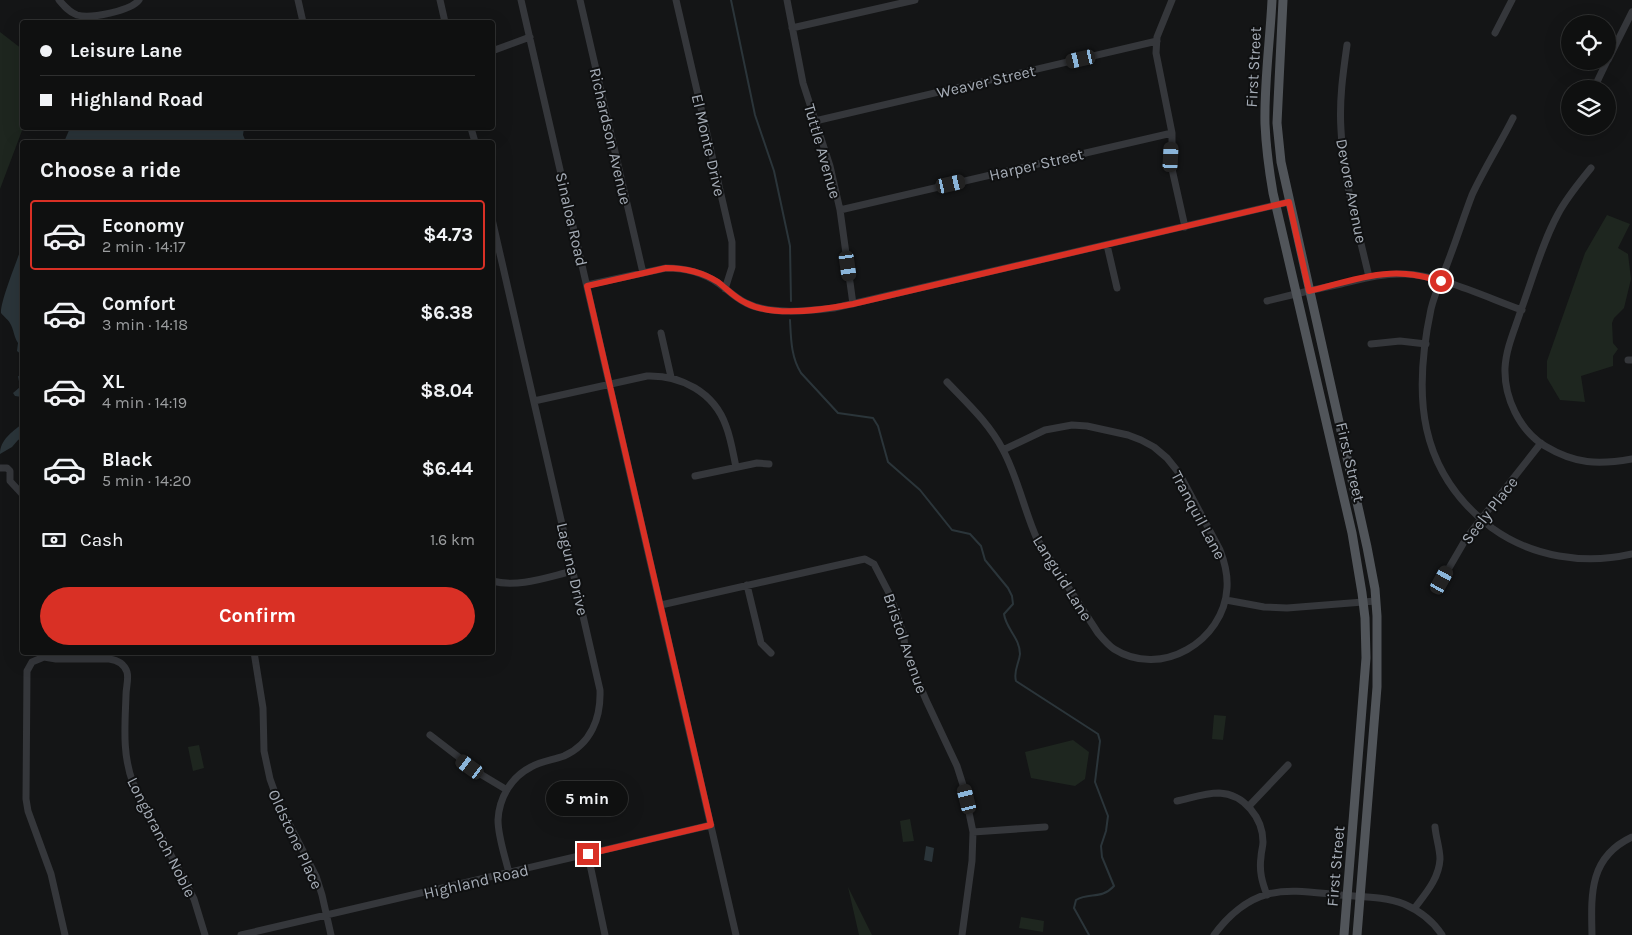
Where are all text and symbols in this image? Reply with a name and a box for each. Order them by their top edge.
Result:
map controls [1561,15,1616,135]
button: locate [1561,15,1616,70]
street label: First Street [1242,26,1265,108]
text: Leisure Lane [70,40,182,62]
car [1064,48,1097,70]
street label: Weaver Street [935,61,1037,102]
street label: Richardson Avenue [586,66,635,206]
button: layers [1561,80,1616,135]
text: Highland Road [70,89,204,111]
street label: El Monte Drive [687,92,730,198]
street label: Tuttle Avenue [800,102,845,201]
street label: Devore Avenue [1332,137,1371,245]
car [1162,142,1179,172]
street label: Harper Street [987,144,1085,185]
text: Choose a ride [40,157,181,183]
street label: Sinaloa Road [552,170,592,268]
car [934,173,967,195]
icon: car [42,213,87,258]
text: Economy [102,215,184,237]
text: $4.73 [423,224,473,246]
text: 2 min · 14:17 [102,237,186,256]
car [838,250,857,282]
route start [1430,270,1452,292]
icon: car [42,291,87,336]
text: Comfort [102,293,176,315]
text: $6.38 [420,302,473,324]
text: 3 min · 14:18 [102,315,188,334]
icon: car [42,369,87,414]
text: XL [102,371,124,393]
text: $8.04 [420,380,473,402]
text: 4 min · 14:19 [102,393,187,412]
street label: First Street [1332,420,1369,504]
icon: car [42,447,87,492]
text: Black [102,449,153,471]
text: $6.44 [422,458,473,480]
street label: Tranquil Lane [1167,468,1230,563]
text: 5 min · 14:20 [102,471,191,490]
street label: Seely Place [1457,473,1522,548]
street label: Laguna Drive [553,521,592,617]
icon: cash [40,526,68,554]
text: Cash [80,529,124,551]
text: 1.6 km [430,530,475,549]
street label: Languid Lane [1029,532,1096,624]
car [1428,563,1455,597]
button: Confirm [40,587,475,645]
street label: Bristol Avenue [880,591,932,696]
car [453,752,486,782]
street label: Longbranch Noble [123,774,200,900]
callout: 5 min [547,782,629,816]
car [956,783,977,815]
street label: Oldstone Place [264,786,327,892]
text: 5 min [565,789,609,808]
street label: First Street [1323,825,1348,907]
route end [577,843,599,865]
street label: Highland Road [422,860,530,903]

